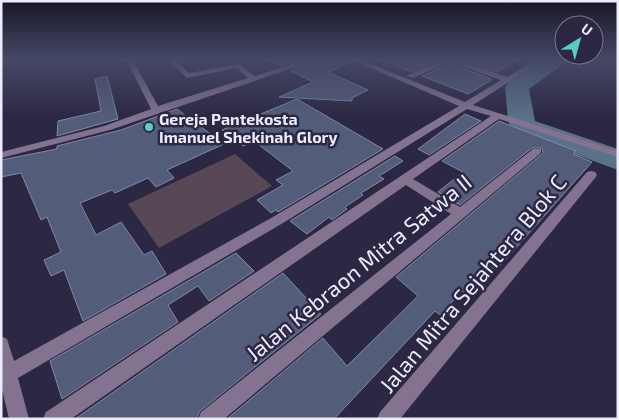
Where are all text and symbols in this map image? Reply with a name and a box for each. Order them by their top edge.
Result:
north arrow [554,15,604,65]
text: U [578,20,596,39]
place label: Gereja Pantekosta Imanuel Shekinah Glory [159,109,338,147]
marker: Gereja Pantekosta Imanuel Shekinah Glory [143,121,155,133]
street label: Jalan Kebraon Mitra Satwa II [240,168,476,366]
street label: Jalan Mitra Sejahtera Blok C [373,169,572,398]

